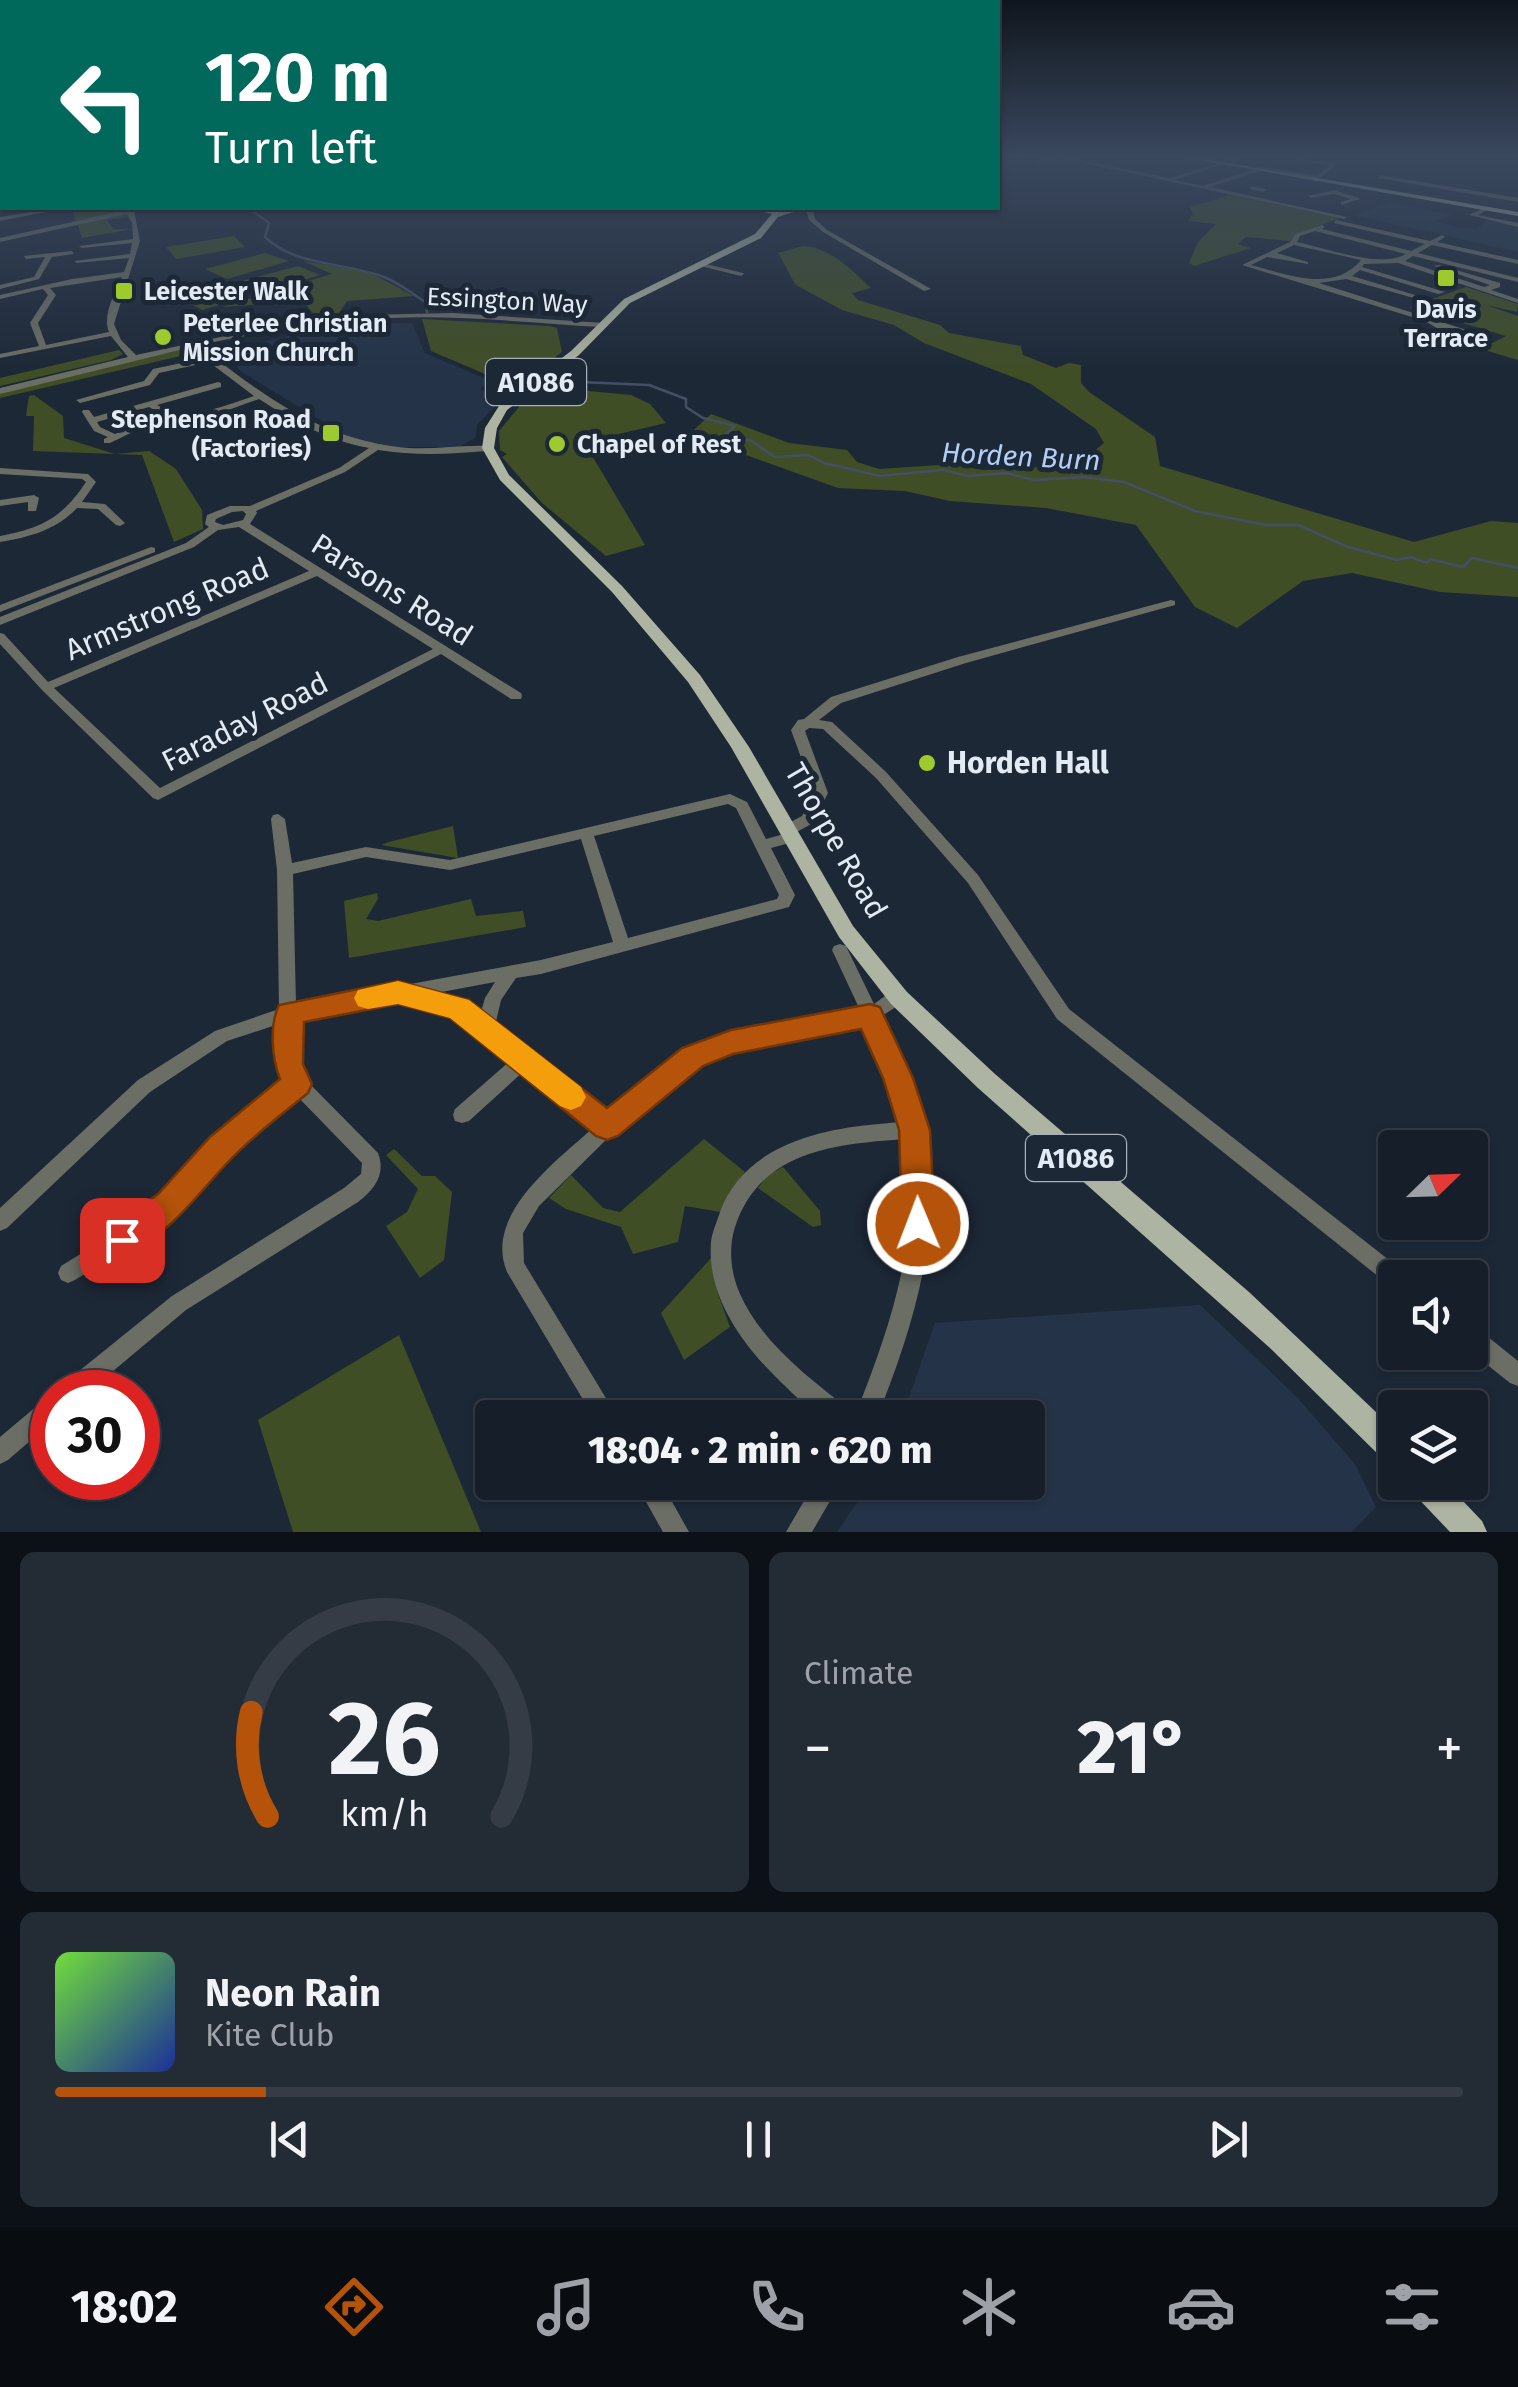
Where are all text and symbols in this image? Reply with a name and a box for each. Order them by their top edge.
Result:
text: 120 m [205,36,390,120]
icon: left [40,40,170,170]
text: Turn left [205,121,377,175]
marker: Davis Terrace [1435,267,1457,289]
place label: Leicester Walk [144,277,310,307]
marker: Leicester Walk [113,280,135,302]
street label: Essington Way [426,282,589,320]
place label: Davis Terrace [1404,295,1488,354]
place label: Peterlee Christian Mission Church [183,309,387,368]
marker: Peterlee Christian Mission Church [152,326,174,348]
road number: A1086 [486,359,586,405]
place label: Stephenson Road (Factories) [111,405,311,464]
marker: Stephenson Road (Factories) [320,422,342,444]
place label: Chapel of Rest [577,430,742,460]
marker: Chapel of Rest [546,433,568,455]
water label: Horden Burn [941,436,1101,477]
street label: Parsons Road [305,526,479,654]
street label: Armstrong Road [60,550,274,668]
street label: Faraday Road [156,665,334,779]
place label: Horden Hall [947,745,1109,781]
marker: Horden Hall [916,752,938,774]
street label: Thorpe Road [777,757,895,925]
north arrow [1378,1130,1488,1240]
map controls [1378,1130,1488,1500]
road number: A1086 [1026,1135,1126,1181]
position arrow [866,1172,970,1276]
pin [80,1198,165,1283]
icon: arrive [95,1213,150,1268]
button: sound [1378,1260,1488,1370]
speed limit sign: 30 [30,1370,160,1500]
button: layers [1378,1390,1488,1500]
text: 18:04 · 2 min · 620 m [588,1427,932,1473]
text: Climate [804,1654,913,1692]
text: 26 [328,1677,441,1802]
text: 21° [1077,1703,1190,1793]
text: − [804,1716,832,1782]
text: + [1436,1716,1463,1782]
text: km/h [340,1793,429,1835]
text: Neon Rain [205,1970,381,2016]
text: Kite Club [205,2016,334,2054]
icon: previous [262,2112,317,2167]
icon: pause [731,2112,786,2167]
icon: next [1201,2112,1256,2167]
icon: directions [319,2272,389,2342]
icon: music [531,2272,601,2342]
icon: phone [742,2272,812,2342]
icon: climate [954,2272,1024,2342]
icon: car [1166,2272,1236,2342]
icon: filters [1377,2272,1447,2342]
text: 18:02 [71,2280,178,2334]

